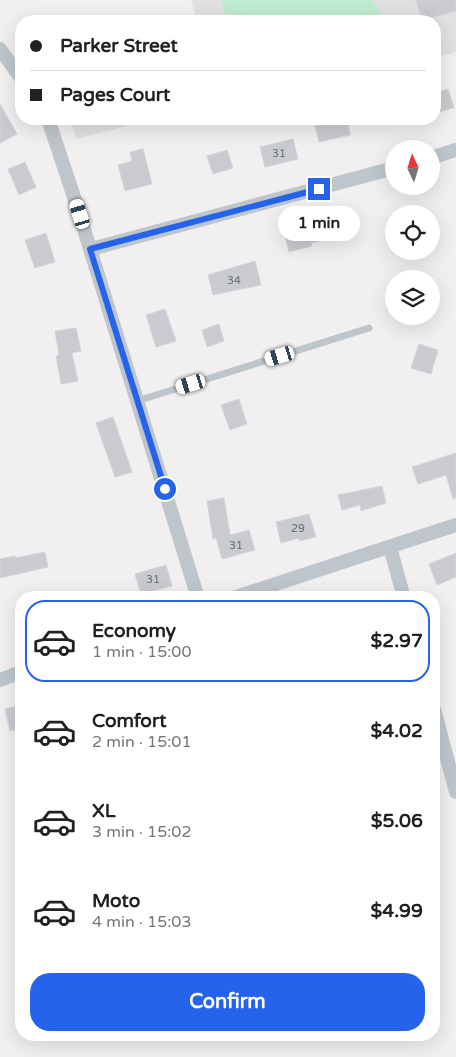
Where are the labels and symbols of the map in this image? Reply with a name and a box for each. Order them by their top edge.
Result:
north arrow [385,140,440,195]
house number: 31 [272,147,286,160]
route end [308,178,330,200]
car [68,197,91,231]
callout: 1 min [278,206,360,242]
house number: 34 [227,274,241,287]
car [263,344,296,368]
car [174,372,207,396]
route start [154,478,176,500]
house number: 29 [291,522,305,535]
house number: 31 [229,539,243,552]
house number: 31 [146,573,160,586]

